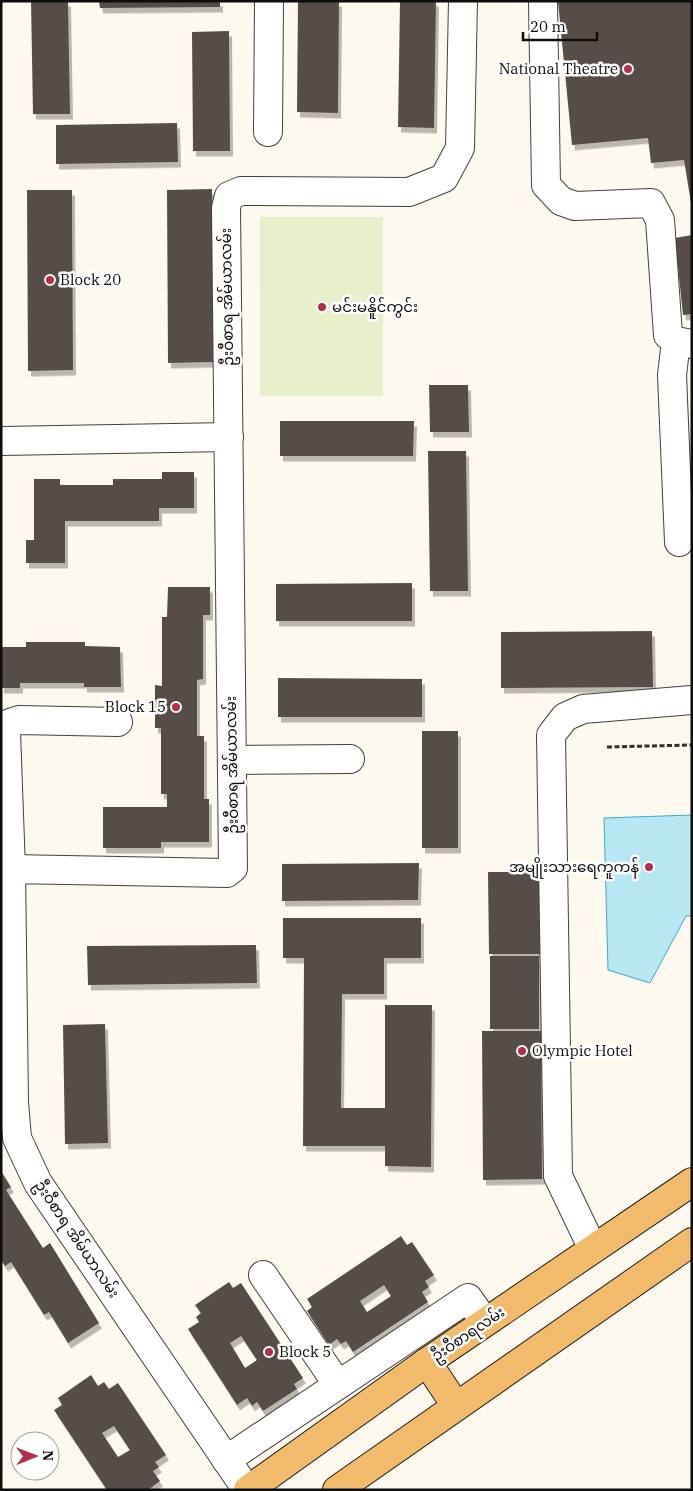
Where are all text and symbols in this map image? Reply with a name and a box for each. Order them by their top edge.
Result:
scale bar [523,10,597,42]
text: 20 m [530,17,566,36]
place label: National Theatre [499,59,618,78]
marker: National Theatre [622,63,634,75]
street label: ဦးဝီစာရ အိမ်ယာလမ်း [216,228,240,366]
place label: Block 20 [60,270,121,289]
marker: Block 20 [44,274,56,286]
place label: မင်းမနိူင်ကွင်း [332,297,418,319]
marker: မင်းမနိူင်ကွင်း [316,301,328,313]
street label: ဦးဝီစာရ အိမ်ယာလမ်း [221,696,245,834]
place label: Block 15 [105,697,166,716]
marker: Block 15 [170,701,182,713]
place label: အမျိုးသားရေကူကန် [509,857,639,879]
marker: အမျိုးသားရေကူကန် [643,861,655,873]
place label: Olympic Hotel [532,1041,633,1060]
marker: Olympic Hotel [516,1045,528,1057]
street label: ဦးဝီစာရ အိမ်ယာလမ်း [28,1176,124,1303]
street label: ဦးဝီစာရလမ်း [427,1302,510,1368]
place label: Block 5 [279,1342,331,1361]
marker: Block 5 [263,1346,275,1358]
north arrow [10,1431,60,1481]
text: N [39,1450,57,1461]

